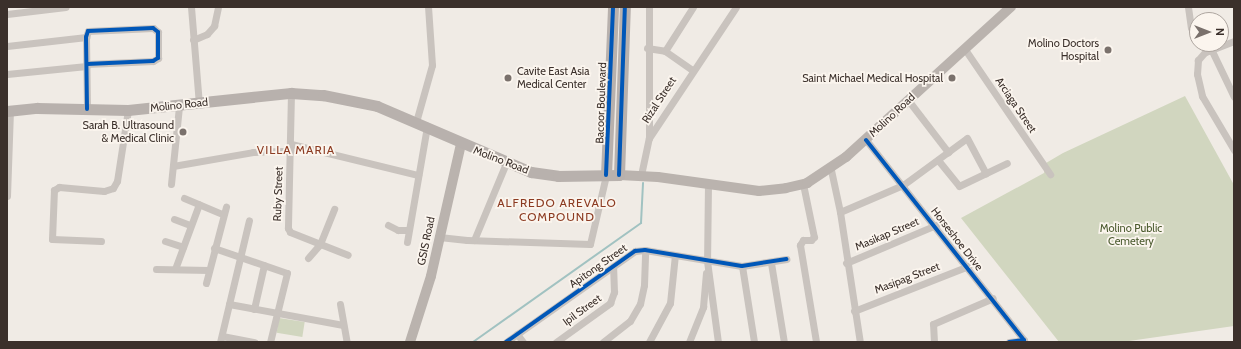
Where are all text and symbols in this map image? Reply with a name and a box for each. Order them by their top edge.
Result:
north arrow [1189,12,1229,52]
text: N [1213,28,1227,36]
place label: Molino Doctors Hospital [1028,37,1099,63]
marker: Molino Doctors Hospital [1102,44,1114,56]
street label: Bacoor Boulevard [593,62,609,144]
place label: Cavite East Asia Medical Center [517,65,589,91]
place label: Saint Michael Medical Hospital [802,71,943,85]
marker: Cavite East Asia Medical Center [502,72,514,84]
marker: Saint Michael Medical Hospital [946,72,958,84]
street label: Rizal Street [639,74,679,126]
street label: Arciaga Street [993,75,1039,135]
street label: Molino Road [866,90,918,140]
street label: Molino Road [149,95,209,115]
place label: Sarah B. Ultrasound & Medical Clinic [82,119,174,145]
marker: Sarah B. Ultrasound & Medical Clinic [177,126,189,138]
district label: VILLA MARIA [257,143,335,157]
street label: Molino Road [471,143,531,177]
street label: Ruby Street [270,167,286,221]
district label: ALFREDO AREVALO COMPOUND [497,196,617,224]
street label: Horseshoe Drive [928,205,986,273]
street label: GSIS Road [414,215,438,267]
street label: Masikap Street [853,215,921,253]
park label: Molino Public Cemetery [1100,222,1162,248]
street label: Apitong Street [567,241,629,291]
street label: Masipag Street [873,260,941,296]
street label: Ipil Street [560,292,604,328]

